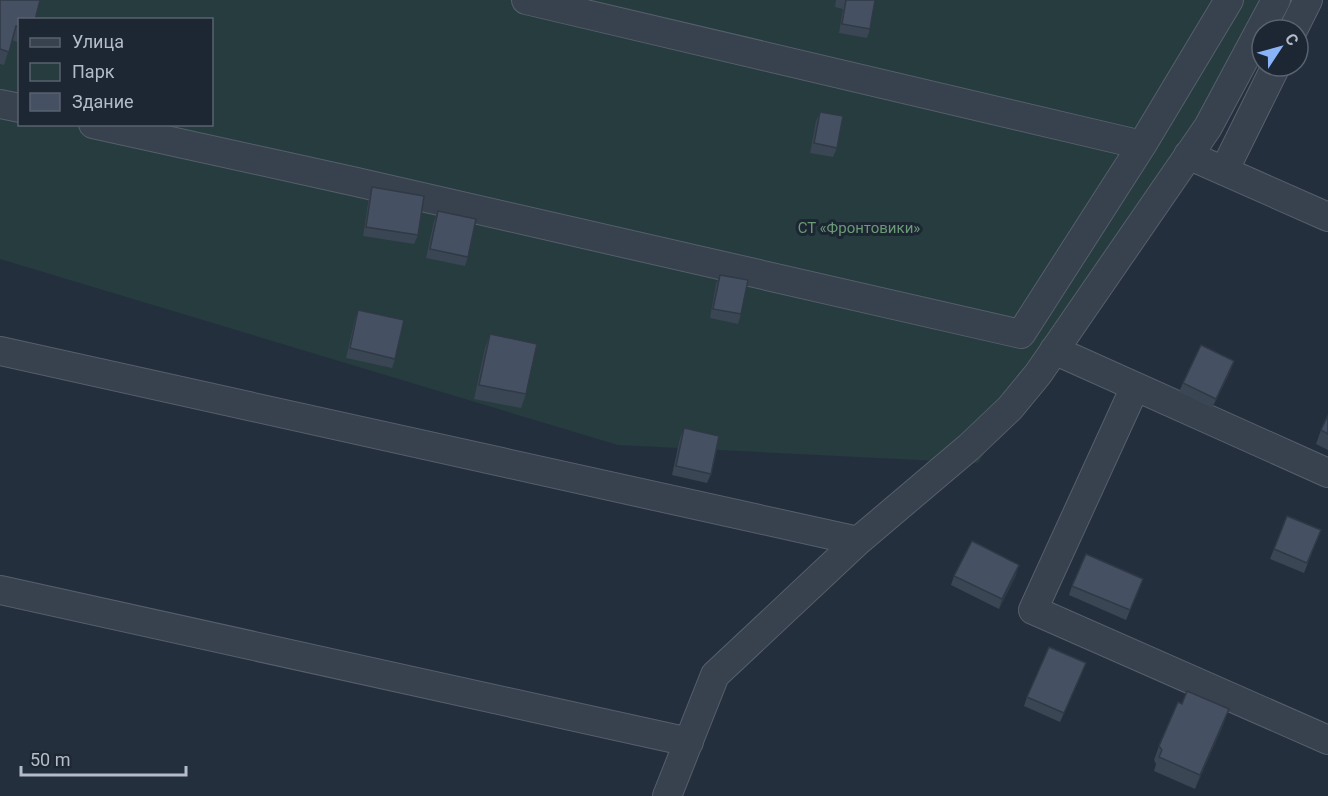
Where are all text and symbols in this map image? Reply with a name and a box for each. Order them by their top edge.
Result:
legend [18,18,213,126]
north arrow [1250,18,1310,78]
text: С [1281,30,1302,49]
text: Улица [72,31,124,52]
text: Парк [72,61,115,82]
text: Здание [72,91,134,112]
park label: СТ «Фронтовики» [798,219,920,237]
scale bar [21,739,186,777]
text: 50 m [30,749,70,770]

